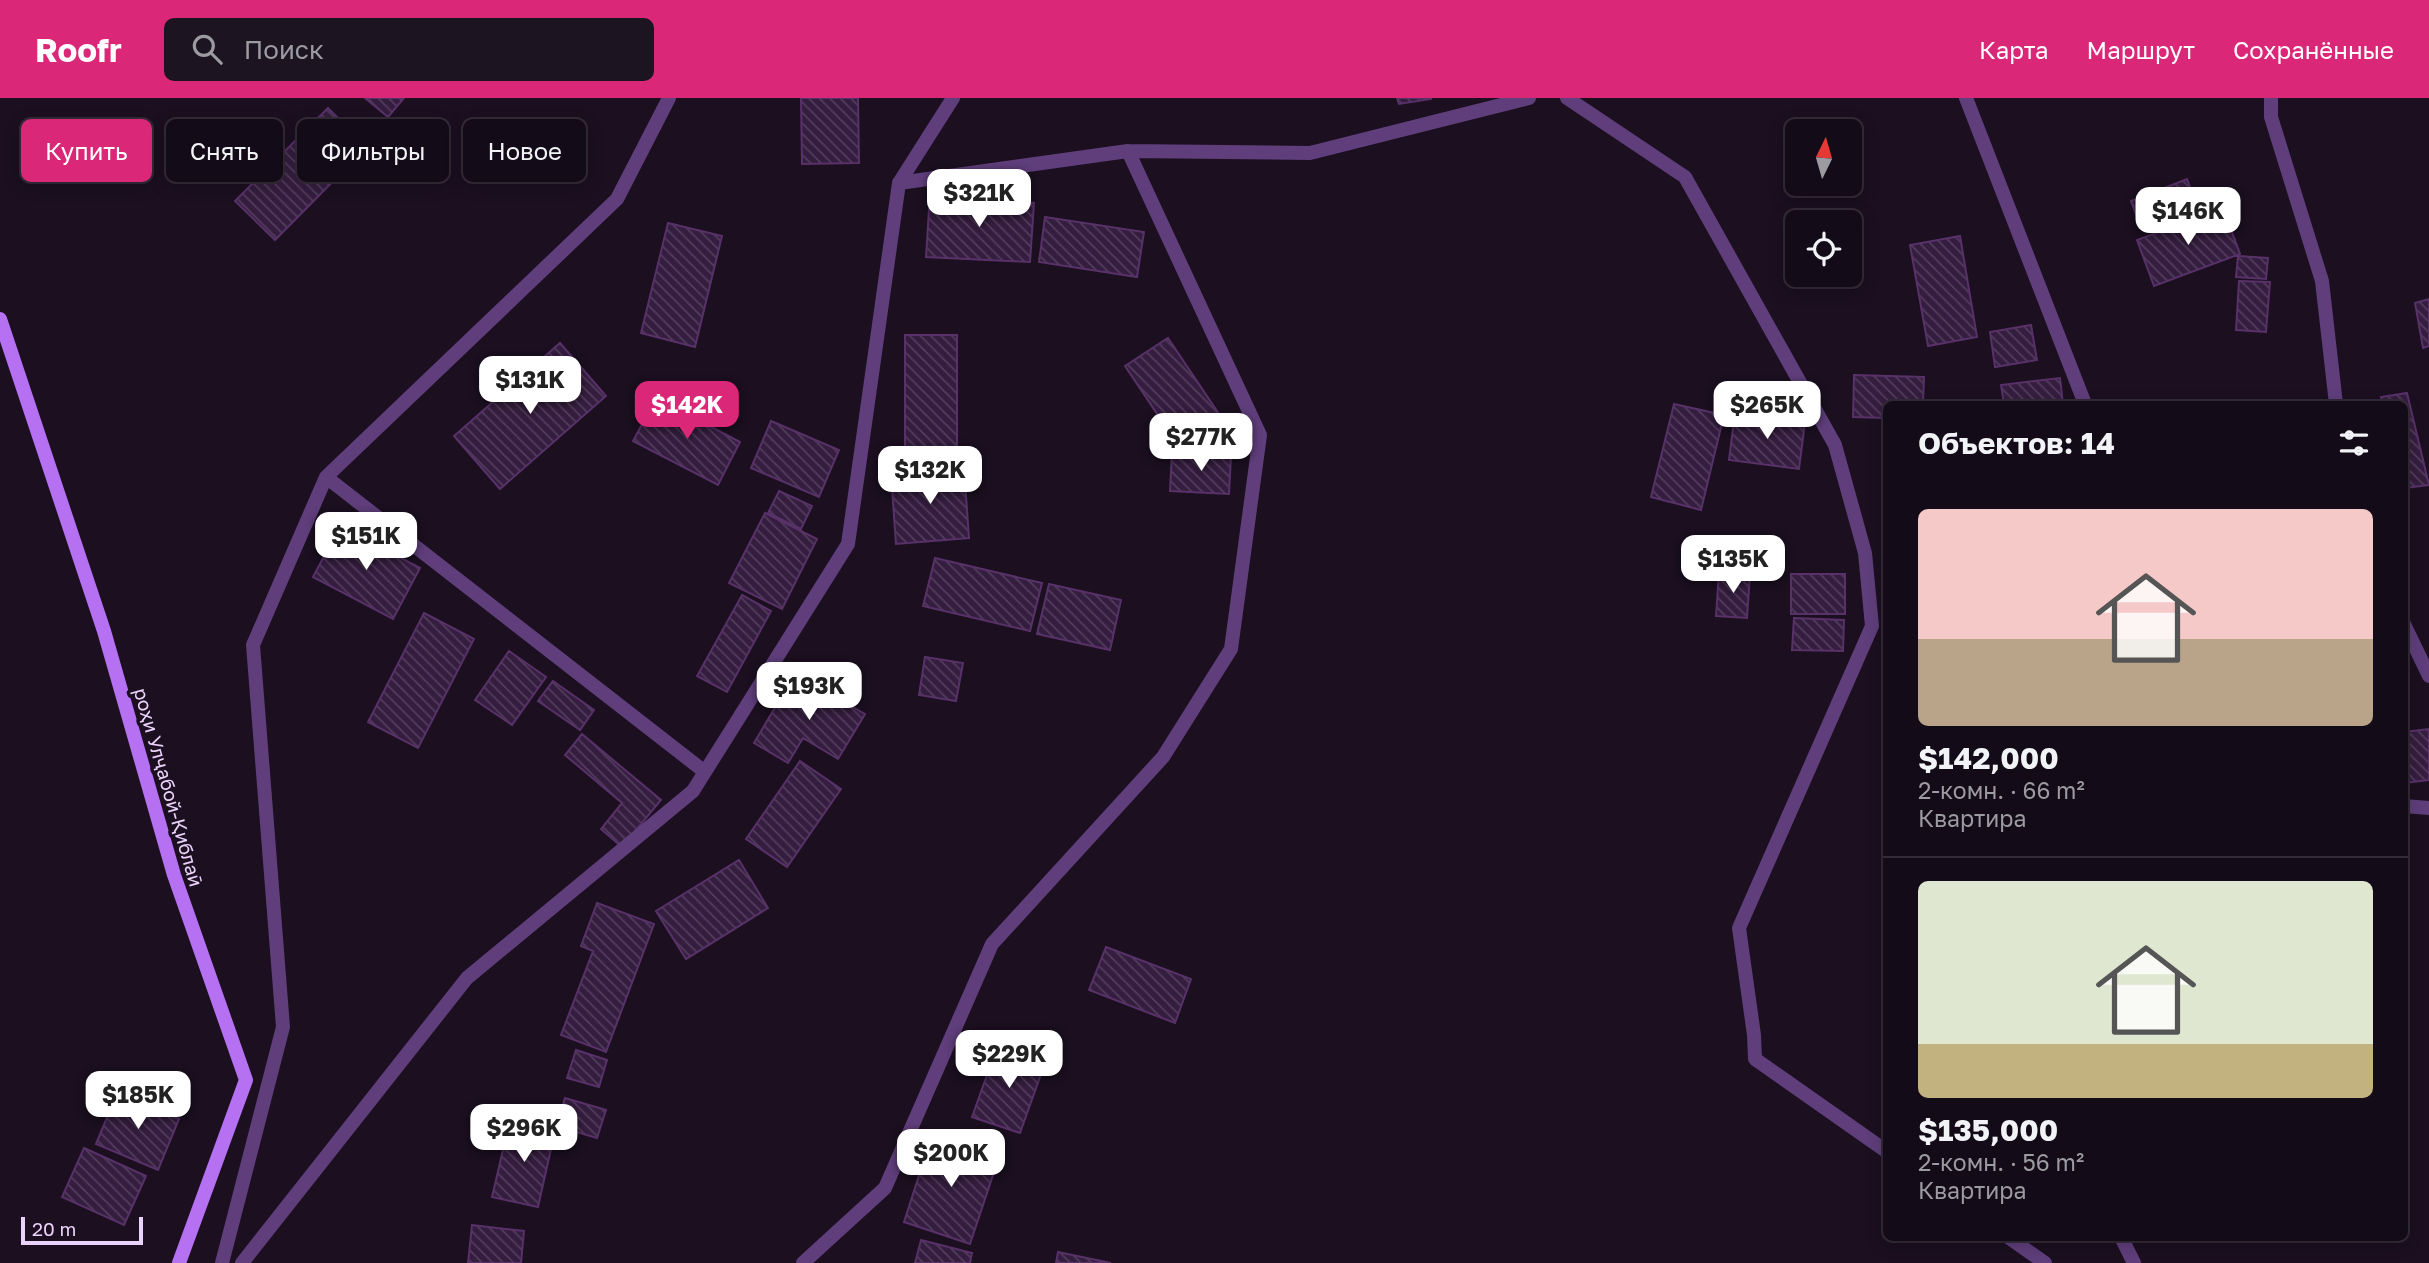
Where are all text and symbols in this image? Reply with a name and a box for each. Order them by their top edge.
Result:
search box [164,18,654,81]
text: Roofr [35,30,122,69]
icon: search [188,30,226,68]
text: Поиск [244,34,324,65]
text: Карта [1979,35,2049,64]
text: Маршрут [2087,35,2195,64]
text: Сохранённые [2233,35,2394,64]
chip: Купить [21,119,152,182]
chip: Снять [166,119,283,182]
chip: Фильтры [297,119,449,182]
chip: Новое [463,119,586,182]
north arrow [1785,119,1862,196]
map controls [1785,119,1862,287]
pin: $321K [930,170,1028,229]
text: $321K [943,178,1015,206]
pin: $146K [2139,188,2237,247]
text: $146K [2152,196,2224,224]
button: locate [1785,210,1862,287]
pin: $131K [481,356,579,416]
text: $131K [495,365,565,393]
pin: $142K [638,382,736,441]
pin: $265K [1718,382,1816,441]
text: $142K [651,390,723,418]
text: $265K [1730,390,1804,418]
pin: $277K [1152,414,1250,473]
text: $277K [1165,422,1237,450]
icon: filters [2335,424,2373,462]
text: Объектов: 14 [1918,425,2115,461]
pin: $132K [881,446,979,506]
text: $132K [894,455,966,483]
pin: $151K [317,512,415,572]
text: $151K [331,521,401,549]
pin: $135K [1684,536,1782,595]
text: $135K [1697,544,1769,572]
icon: home [2083,555,2209,681]
pin: $193K [760,662,858,722]
text: $193K [773,671,845,699]
street label: роҳи Улҷабой-Қиблаӣ [130,685,208,889]
text: $142,000 [1918,740,2059,776]
text: 2-комн. · 66 m² [1918,776,2085,804]
text: Квартира [1918,804,2026,832]
icon: home [2083,927,2209,1053]
pin: $229K [960,1030,1058,1090]
text: $229K [972,1039,1046,1067]
pin: $185K [89,1072,187,1131]
text: $185K [102,1080,174,1108]
pin: $296K [475,1104,573,1164]
text: $135,000 [1918,1112,2058,1148]
text: $296K [486,1113,562,1141]
pin: $200K [902,1130,1000,1189]
text: $200K [913,1138,989,1166]
text: 2-комн. · 56 m² [1918,1148,2084,1176]
text: Квартира [1918,1176,2026,1204]
scale bar [21,1214,144,1246]
text: 20 m [32,1217,76,1240]

